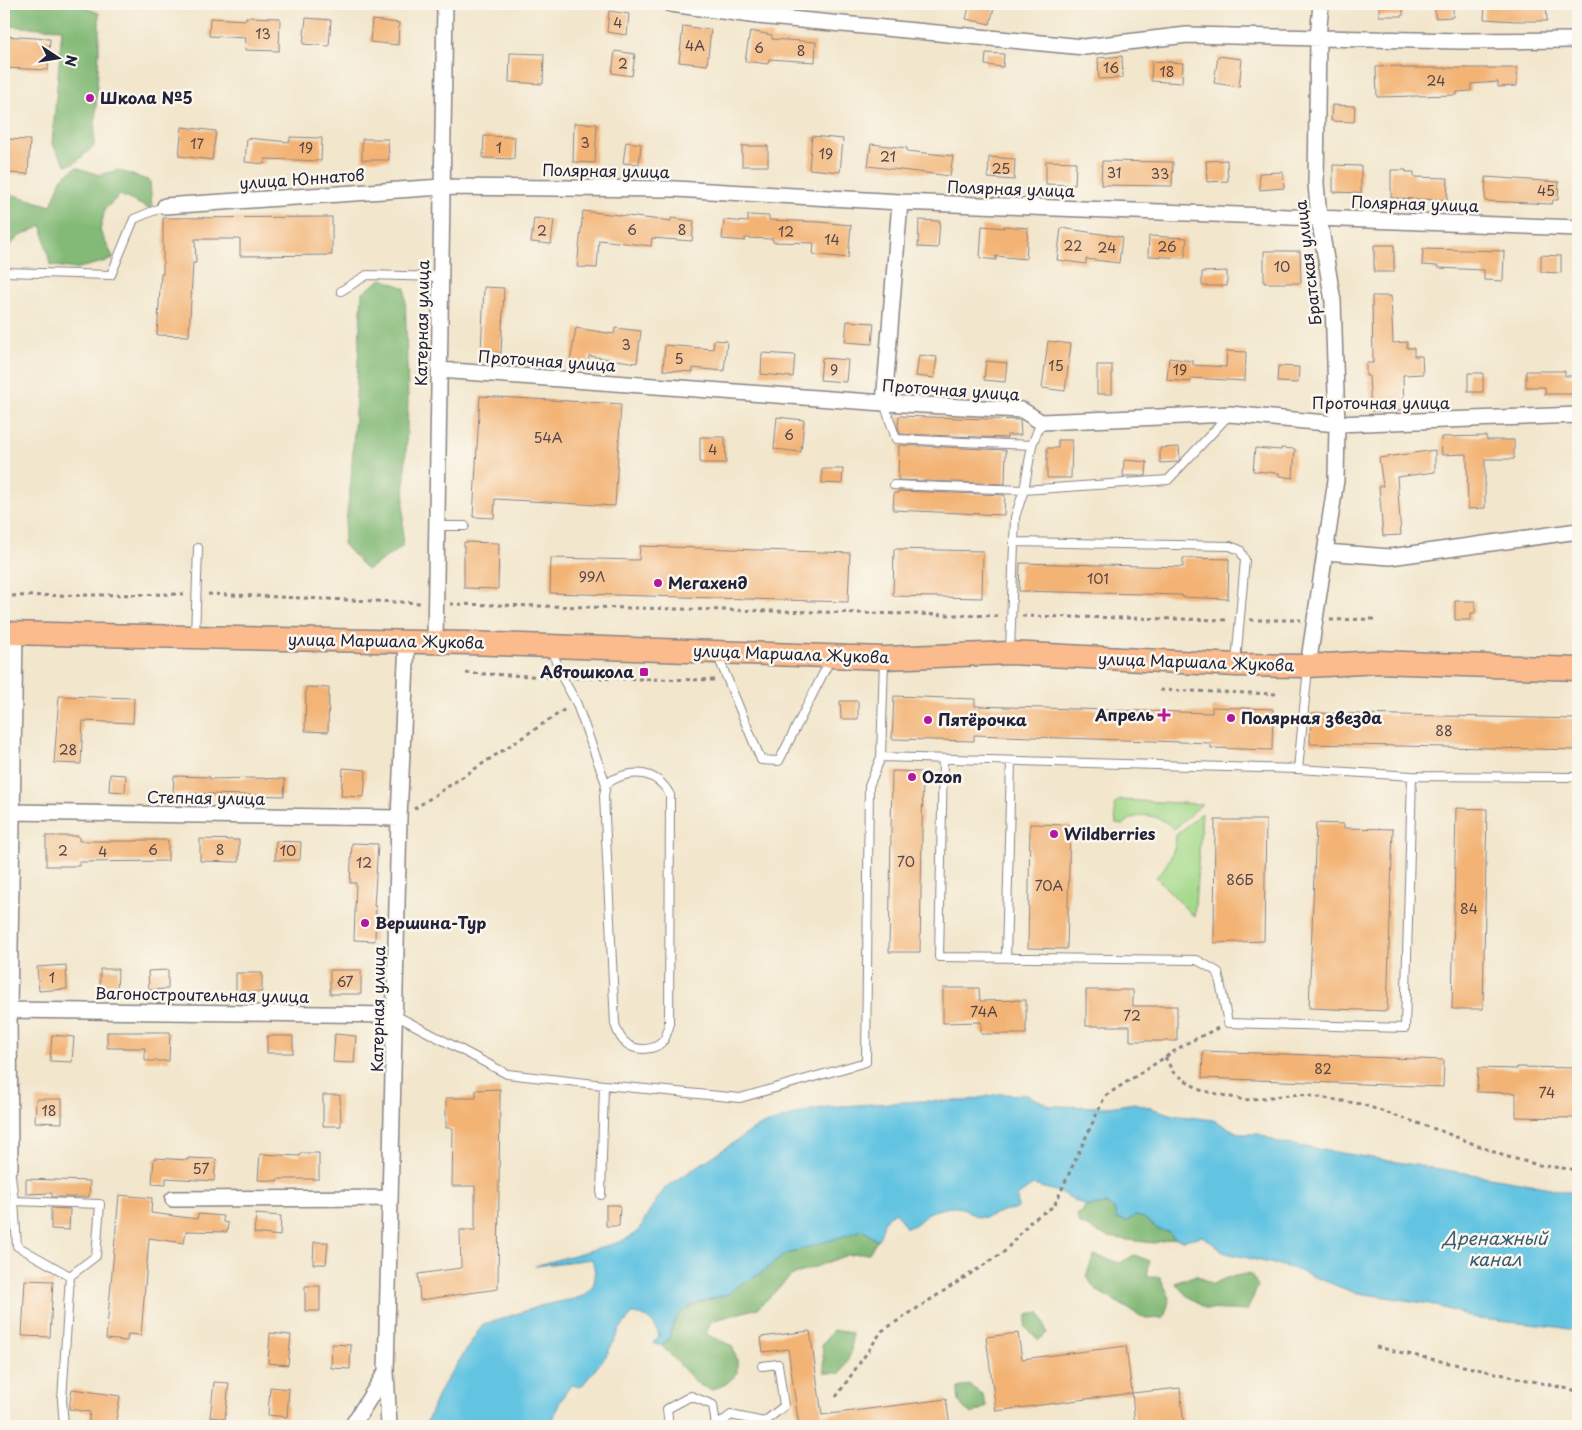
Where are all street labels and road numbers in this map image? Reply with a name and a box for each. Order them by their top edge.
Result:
street label: Полярная улица [542,157,670,183]
street label: улица Юннатов [238,162,365,194]
street label: Полярная улица [947,174,1075,202]
street label: Полярная улица [1351,189,1479,217]
street label: Братская улица [1287,199,1327,327]
street label: Катерная улица [408,260,434,386]
street label: Проточная улица [477,343,617,377]
street label: Проточная улица [881,372,1021,406]
street label: Проточная улица [1312,390,1450,414]
street label: улица Маршала Жукова [288,626,484,654]
street label: улица Маршала Жукова [693,638,890,668]
street label: улица Маршала Жукова [1098,646,1295,676]
street label: Степная улица [147,784,265,810]
street label: Катерная улица [364,946,390,1072]
street label: Вагоностроительная улица [95,980,309,1008]

